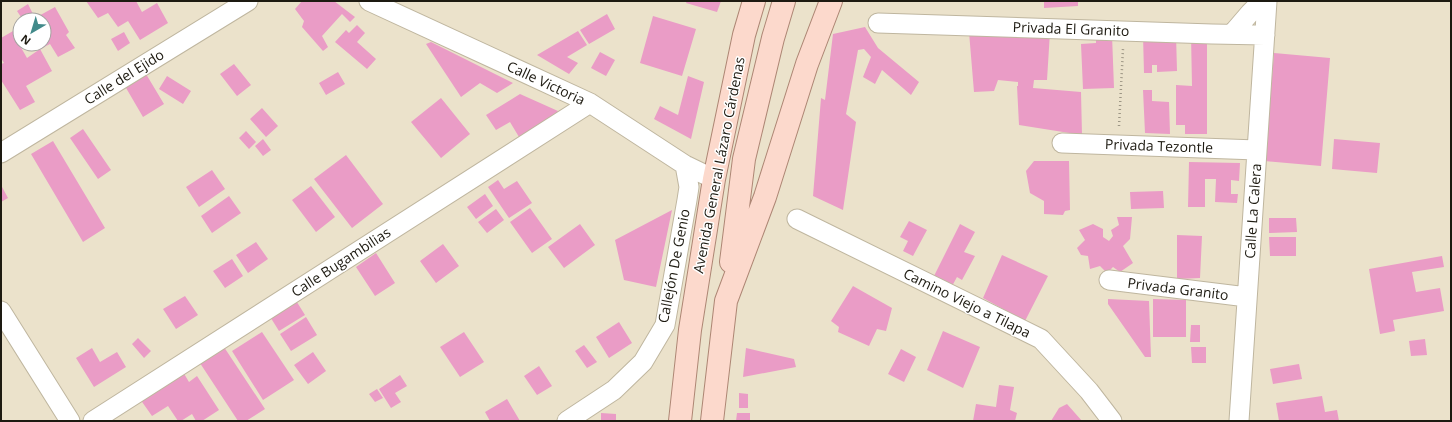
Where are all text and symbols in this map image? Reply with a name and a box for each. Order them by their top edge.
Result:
north arrow [12,12,52,52]
street label: Privada El Granito [1012,17,1130,40]
text: N [17,32,34,49]
street label: Calle del Ejido [80,45,167,109]
street label: Avenida General Lázaro Cárdenas [688,55,749,275]
street label: Calle Victoria [504,56,588,109]
street label: Privada Tezontle [1105,134,1213,157]
street label: Calle La Calera [1240,163,1265,259]
street label: Callejón De Genio [653,207,694,325]
street label: Calle Bugambilias [287,222,394,301]
street label: Camino Viejo a Tilapa [900,263,1034,342]
street label: Privada Granito [1126,273,1230,304]

